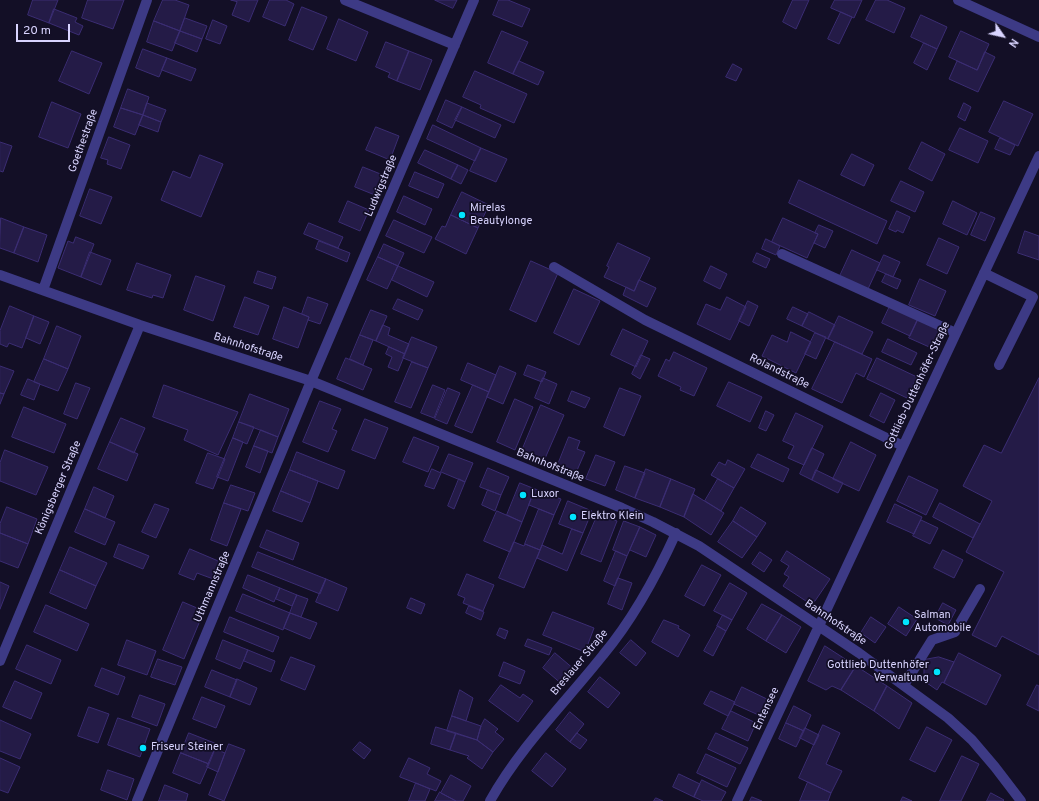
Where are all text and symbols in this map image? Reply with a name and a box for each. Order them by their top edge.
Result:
scale bar [18,16,72,42]
north arrow [983,16,1023,56]
text: 20 m [23,23,51,39]
text: N [1005,36,1021,50]
street label: Goethestraße [66,108,102,174]
street label: Ludwigstraße [363,153,401,219]
place label: Mirelas Beautylonge [470,202,532,228]
marker: Mirelas Beautylonge [457,210,467,220]
street label: Gottlieb-Duttenhöfer-Straße [882,320,954,452]
street label: Bahnhofstraße [212,331,284,365]
street label: Rolandstraße [747,352,811,392]
street label: Königsberger Straße [33,439,85,537]
street label: Bahnhofstraße [514,446,586,486]
place label: Luxor [531,488,559,502]
marker: Luxor [518,490,528,500]
place label: Elektro Klein [581,510,644,524]
marker: Elektro Klein [568,512,578,522]
street label: Uthmannstraße [192,549,234,625]
street label: Bahnhofstraße [801,597,869,649]
place label: Salman Automobile [914,609,971,635]
marker: Salman Automobile [901,617,911,627]
street label: Breslauer Straße [549,627,611,699]
place label: Gottlieb Duttenhöfer Verwaltung [827,659,929,685]
marker: Gottlieb Duttenhöfer Verwaltung [932,667,942,677]
street label: Entensee [751,685,783,733]
place label: Friseur Steiner [151,741,223,755]
marker: Friseur Steiner [138,743,148,753]

